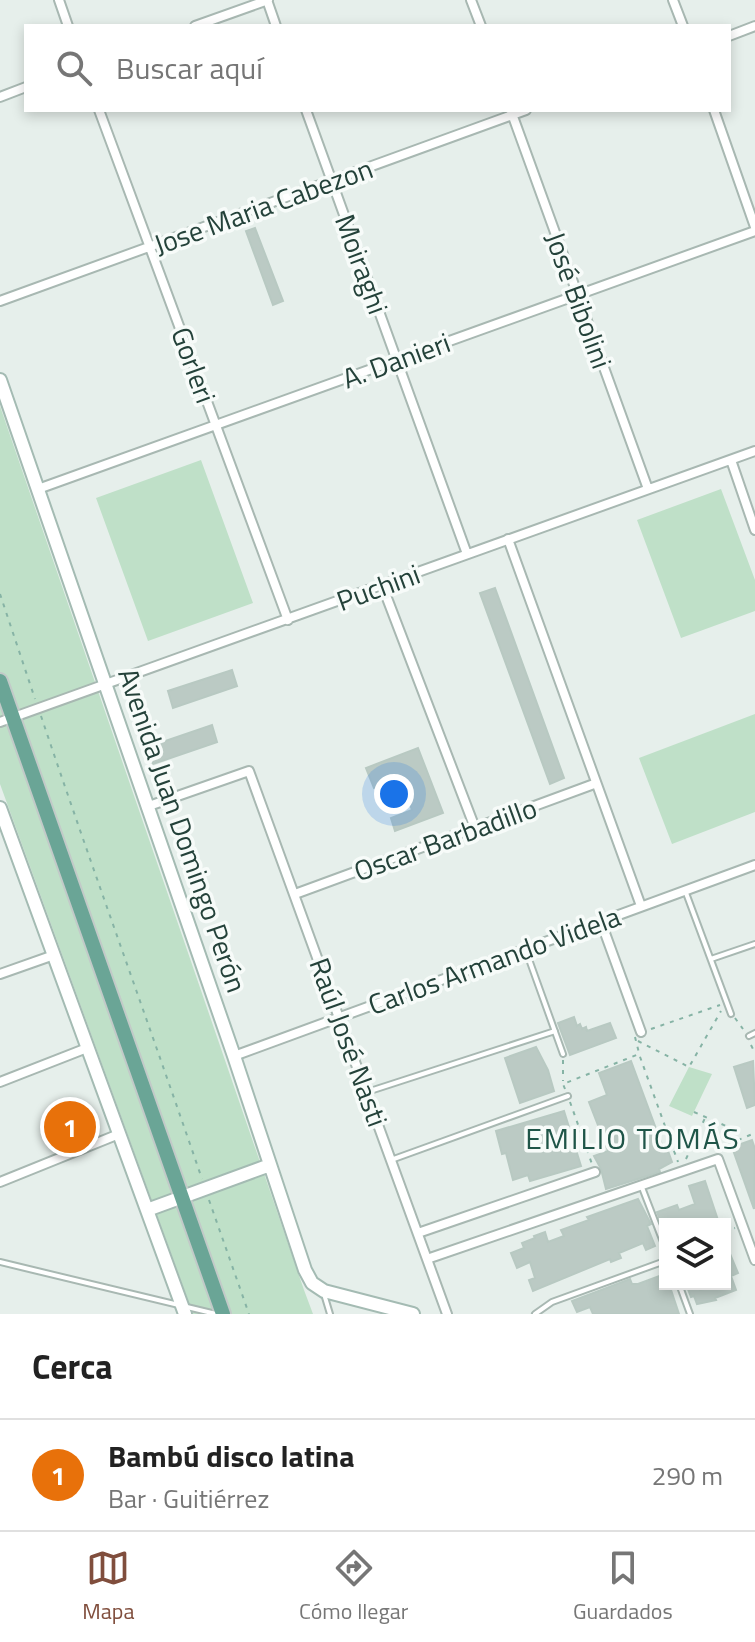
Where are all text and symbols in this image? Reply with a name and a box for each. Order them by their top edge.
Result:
search box [24,24,731,112]
text: Buscar aquí [116,45,263,91]
icon: search [52,46,96,90]
street label: Jose Maria Cabezon [147,146,379,266]
street label: Moiraghi [324,208,400,320]
street label: José Bibolini [534,226,624,374]
street label: Gorleri [160,321,228,409]
street label: A. Danieri [336,321,456,399]
street label: Puchini [330,552,426,622]
street label: Avenida Juan Domingo Perón [107,662,259,998]
your location [374,774,414,814]
street label: Oscar Barbadillo [347,786,543,892]
street label: Carlos Armando Videla [362,894,626,1026]
street label: Raúl José Nasti [299,952,399,1132]
pin: 1 [44,1097,96,1157]
district label: EMILIO TOMÁS [525,1115,741,1161]
map controls [659,1218,731,1290]
button: layers [659,1218,731,1290]
text: Cerca [32,1340,113,1392]
text: Bambú disco latina [108,1433,354,1479]
text: 1 [51,1456,65,1495]
text: 290 m [652,1456,723,1495]
text: Bar · Guitiérrez [108,1479,269,1518]
tab: Mapa [82,1546,134,1628]
tab: Cómo llegar [299,1546,408,1628]
tab: Guardados [573,1546,673,1628]

